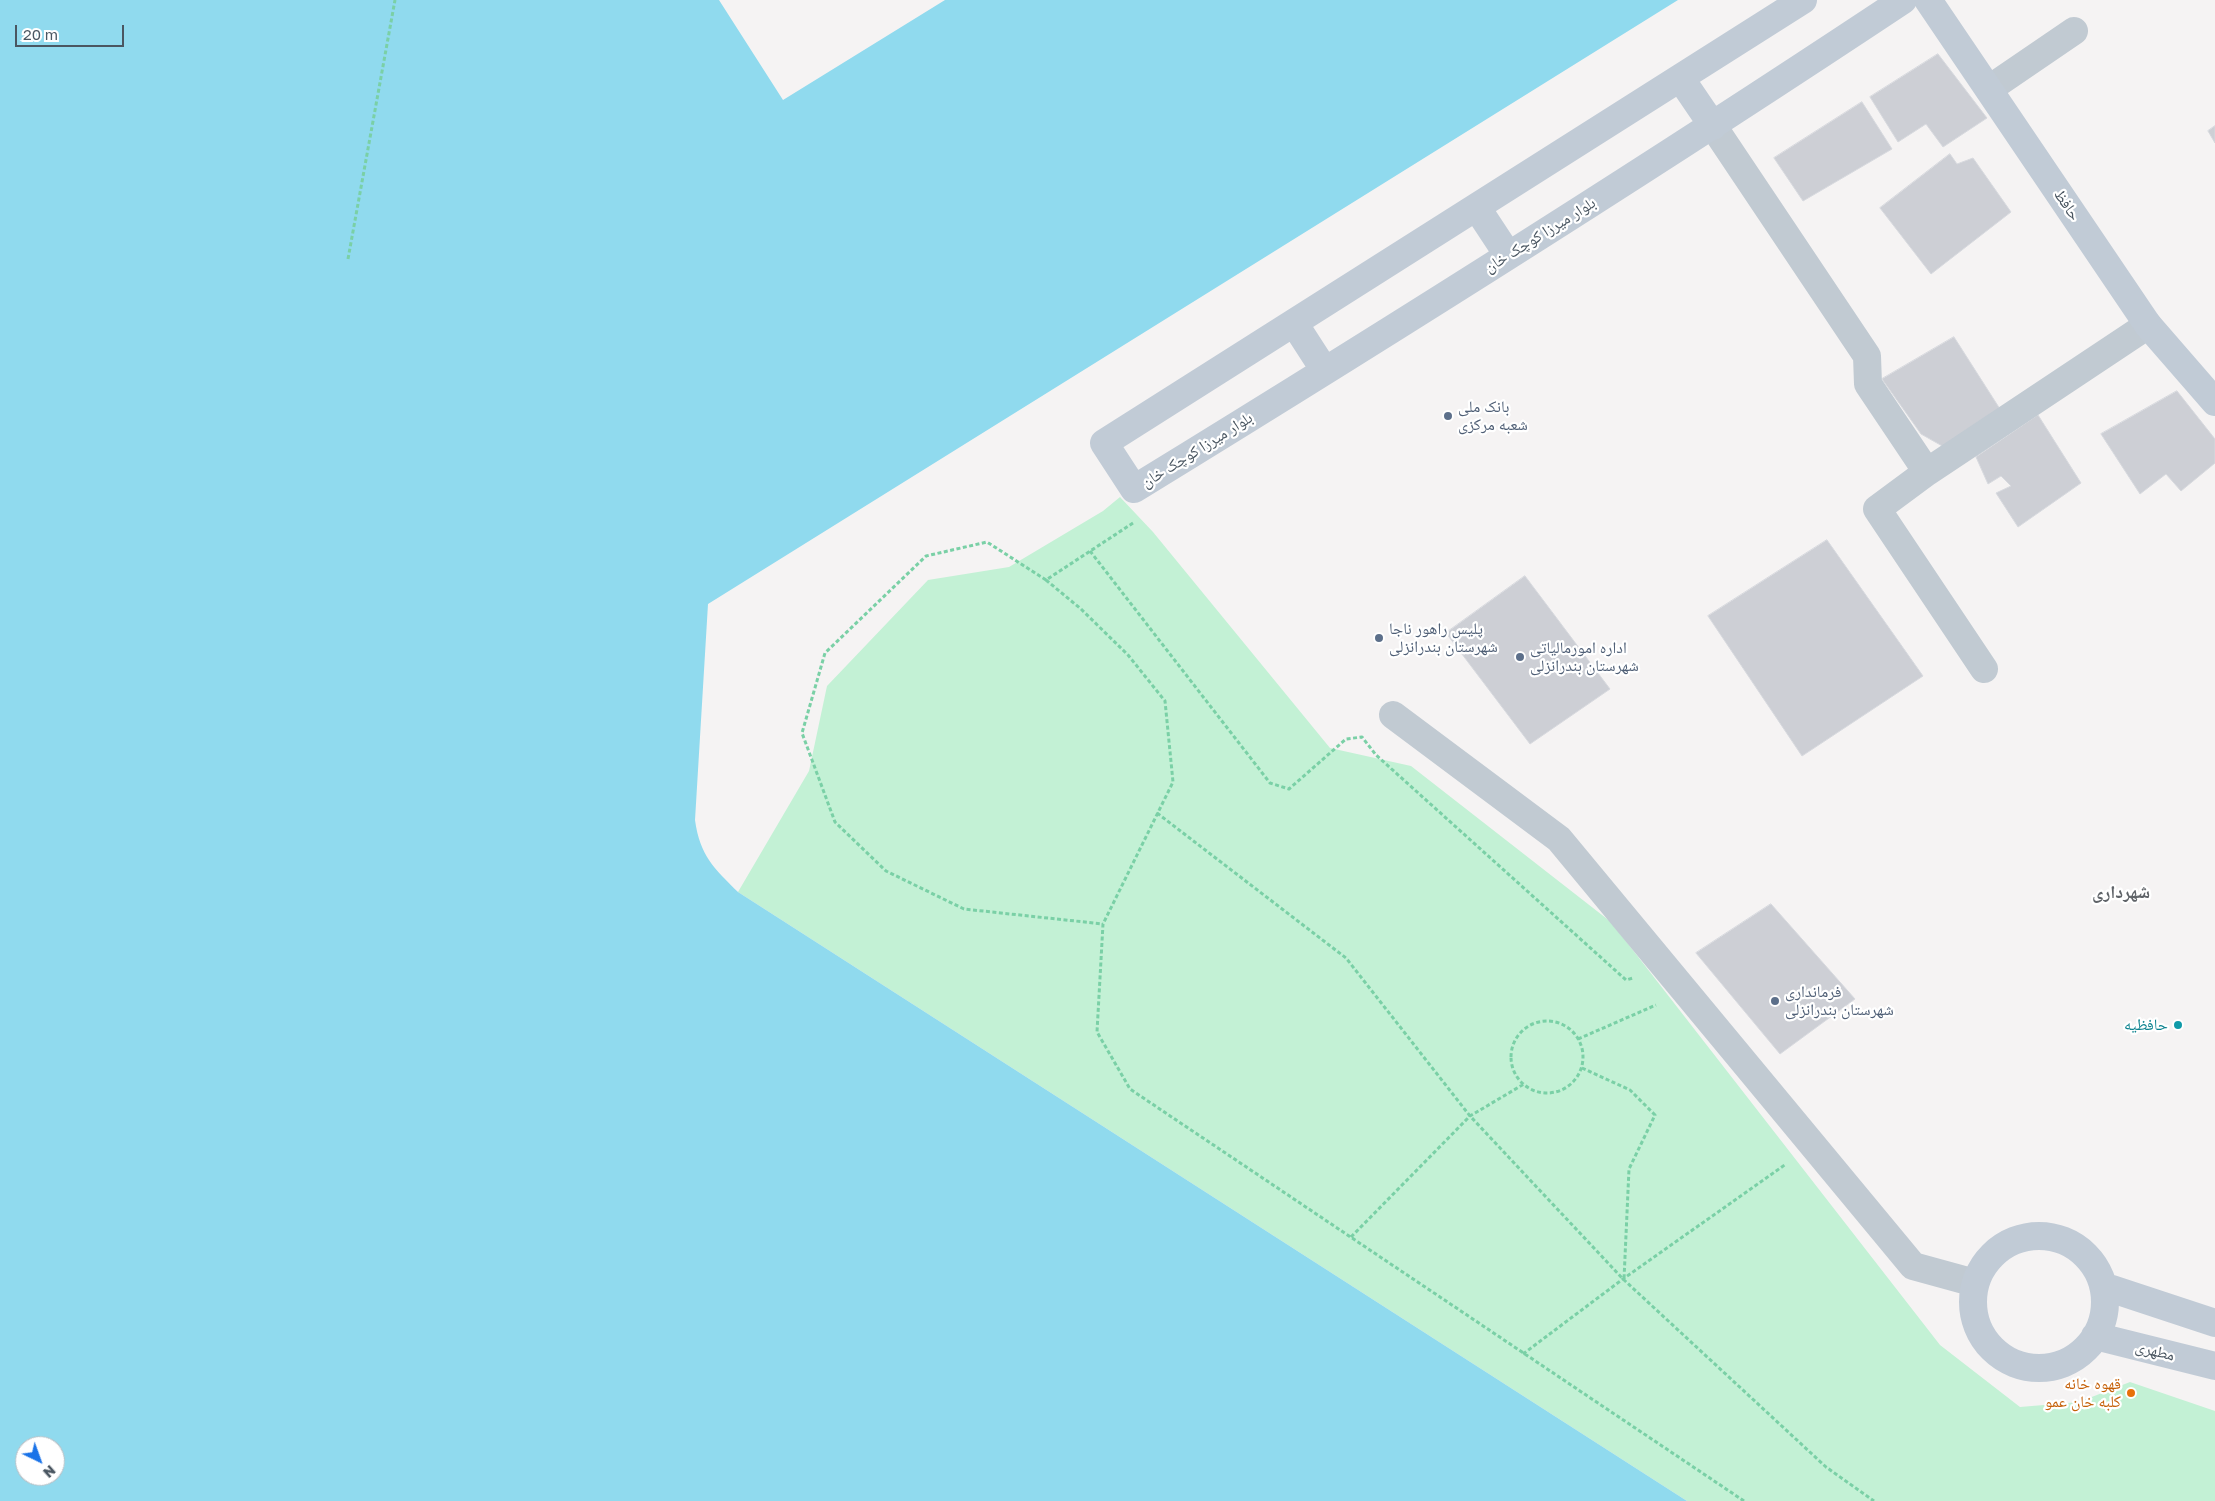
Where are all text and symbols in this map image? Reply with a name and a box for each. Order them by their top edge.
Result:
scale bar [18,15,126,47]
text: 20 m [23,25,58,43]
street label: حافظ [2050,186,2084,224]
street label: بلوار میرزا کوچک خان [1481,193,1599,277]
place label: بانک ملی شعبه مرکزی [1458,397,1528,435]
street label: بلوار میرزا کوچک خان [1138,408,1256,492]
marker: بانک ملی شعبه مرکزی [1442,410,1454,422]
place label: پلیس راهور ناجا شهرستان بندرانزلی [1389,619,1498,657]
marker: پلیس راهور ناجا شهرستان بندرانزلی [1373,632,1385,644]
place label: اداره امورمالیاتی شهرستان بندرانزلی [1530,638,1639,676]
marker: اداره امورمالیاتی شهرستان بندرانزلی [1514,651,1526,663]
district label: شهرداری [2092,881,2150,903]
place label: فرمانداری شهرستان بندرانزلی [1785,982,1894,1020]
marker: فرمانداری شهرستان بندرانزلی [1769,995,1781,1007]
place label: حافظیه [2124,1015,2168,1035]
marker: حافظیه [2172,1019,2184,1031]
street label: مطهری [2133,1337,2177,1365]
place label: قهوه خانه کلبه خان عمو [2045,1374,2121,1412]
marker: قهوه خانه کلبه خان عمو [2125,1387,2137,1399]
north arrow [15,1436,65,1486]
text: N [40,1462,59,1482]

